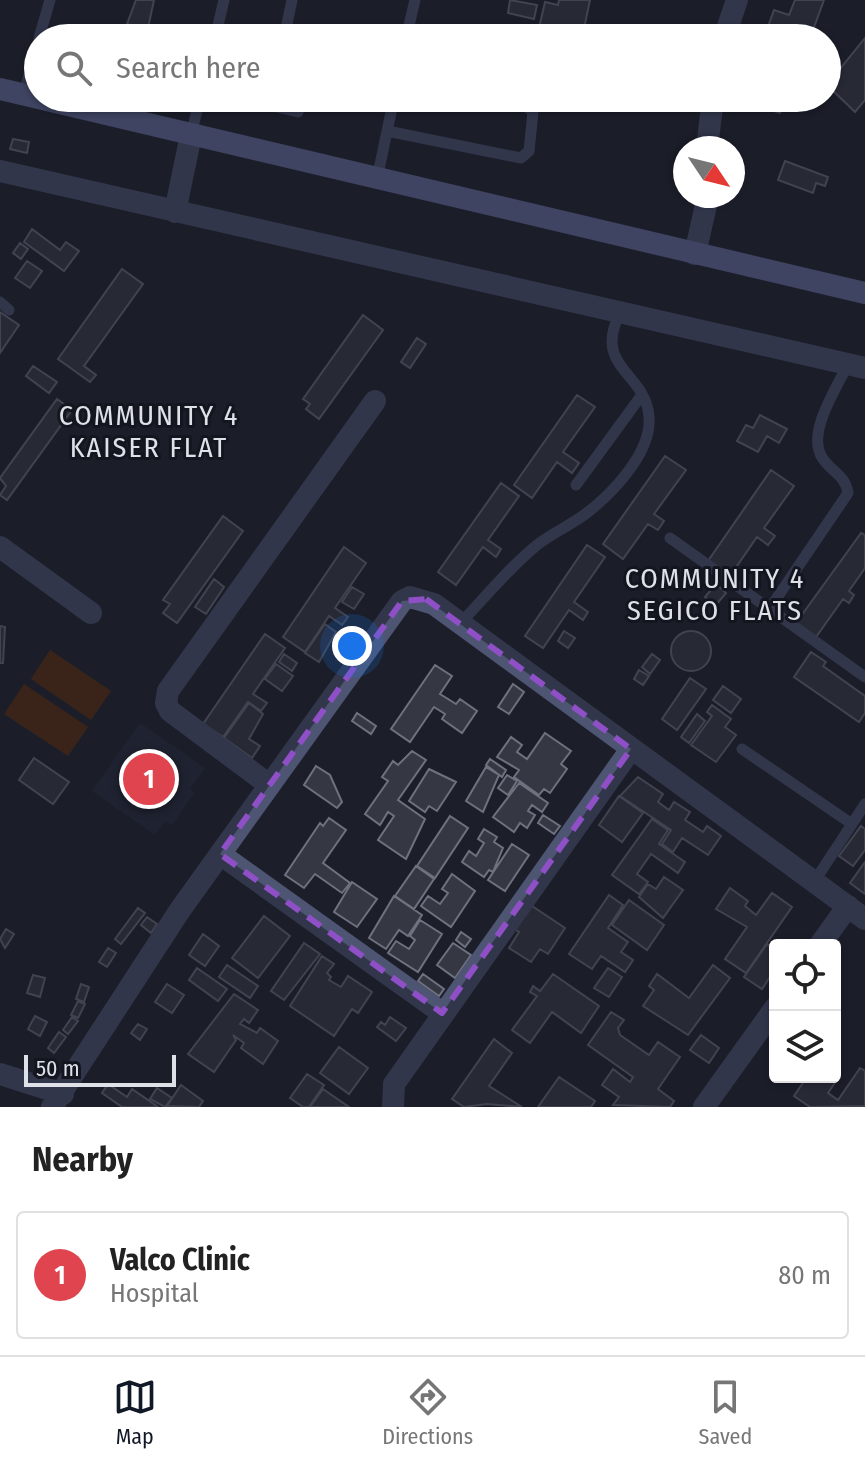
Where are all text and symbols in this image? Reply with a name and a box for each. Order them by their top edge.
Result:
search box [24,24,841,112]
icon: search [52,46,96,90]
text: Search here [116,50,261,86]
north arrow [673,136,745,208]
district label: COMMUNITY 4 KAISER FLAT [59,399,239,464]
district label: COMMUNITY 4 SEGICO FLATS [625,562,805,627]
your location [332,626,372,666]
pin: 1 [123,749,175,809]
map controls [769,939,841,1083]
button: locate [769,939,841,1011]
button: layers [769,1011,841,1083]
scale bar [24,1051,176,1087]
text: 50 m [36,1055,80,1082]
text: Nearby [32,1139,133,1180]
text: Valco Clinic [110,1242,250,1278]
text: 1 [55,1260,66,1291]
text: 80 m [778,1260,831,1291]
text: Hospital [110,1278,199,1309]
tab: Map [113,1375,157,1450]
tab: Directions [382,1375,473,1450]
tab: Saved [699,1375,752,1450]

